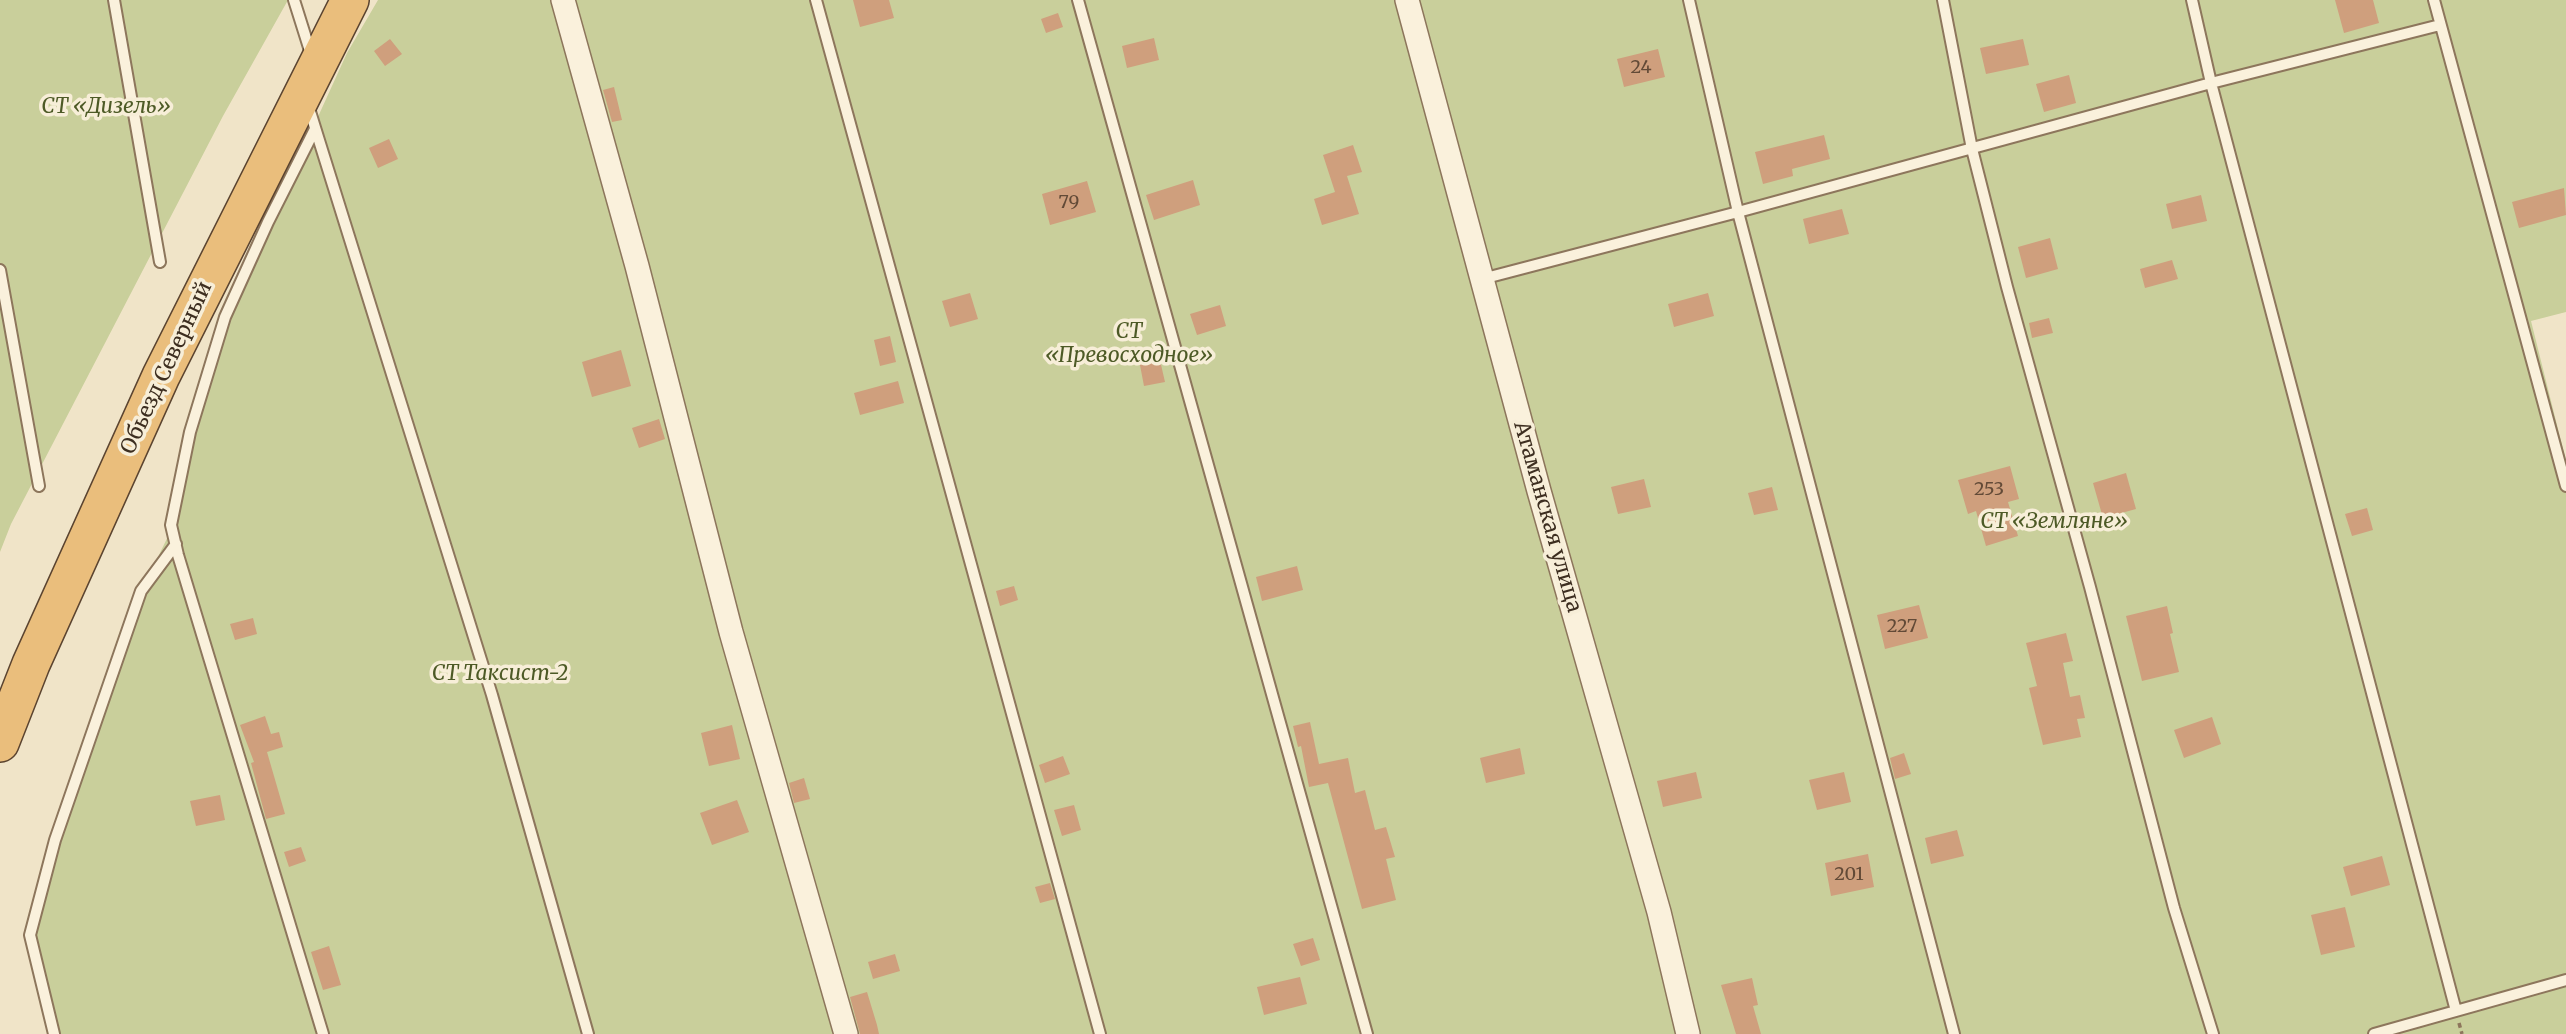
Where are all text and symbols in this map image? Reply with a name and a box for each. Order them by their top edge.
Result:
house number: 24 [1630,57,1652,79]
park label: СТ «Дизель» [41,94,171,120]
house number: 79 [1059,192,1079,214]
street label: Обьезд Северный [116,278,218,458]
park label: СТ «Превосходное» [1045,319,1213,369]
street label: Атаманская улица [1508,419,1586,615]
house number: 253 [1974,479,2004,501]
park label: СТ «Земляне» [1980,509,2128,535]
house number: 227 [1887,616,1917,638]
park label: СТ Таксист-2 [432,661,568,687]
house number: 201 [1834,864,1864,886]

